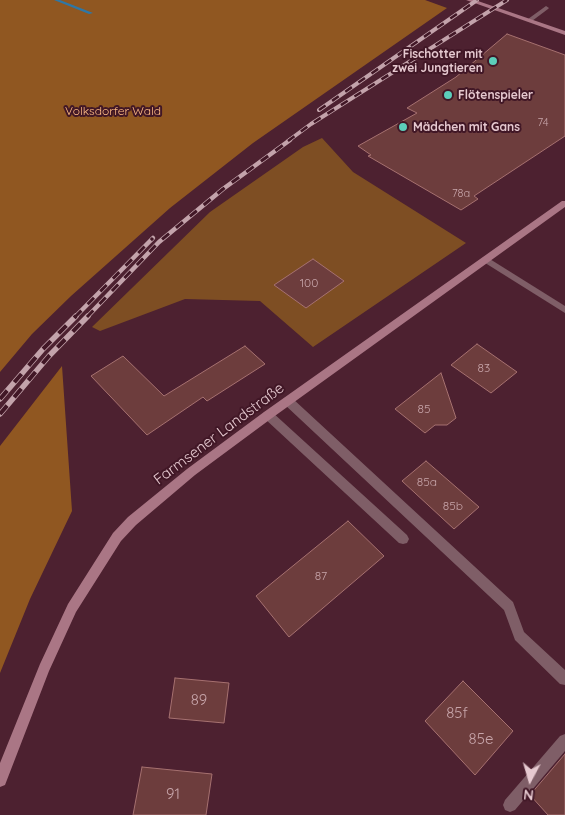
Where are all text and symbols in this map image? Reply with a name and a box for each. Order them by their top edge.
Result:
place label: Fischotter mit zwei Jungtieren [392,47,483,75]
marker: Fischotter mit zwei Jungtieren [487,55,499,67]
place label: Flötenspieler [458,88,533,102]
marker: Flötenspieler [442,89,454,101]
park label: Volksdorfer Wald [65,104,161,118]
house number: 74 [538,116,548,130]
place label: Mädchen mit Gans [413,120,520,134]
marker: Mädchen mit Gans [397,121,409,133]
house number: 78a [452,187,470,201]
house number: 100 [300,276,318,290]
house number: 83 [478,361,490,375]
street label: Farmsener Landstraße [150,379,288,489]
house number: 85 [417,402,431,416]
house number: 85a [417,475,437,489]
house number: 85b [443,499,463,513]
house number: 87 [315,569,327,583]
house number: 89 [191,691,207,709]
house number: 85f [446,704,468,722]
house number: 85e [469,730,493,748]
north arrow [505,755,555,805]
house number: 91 [166,785,180,803]
text: N [522,785,535,804]

